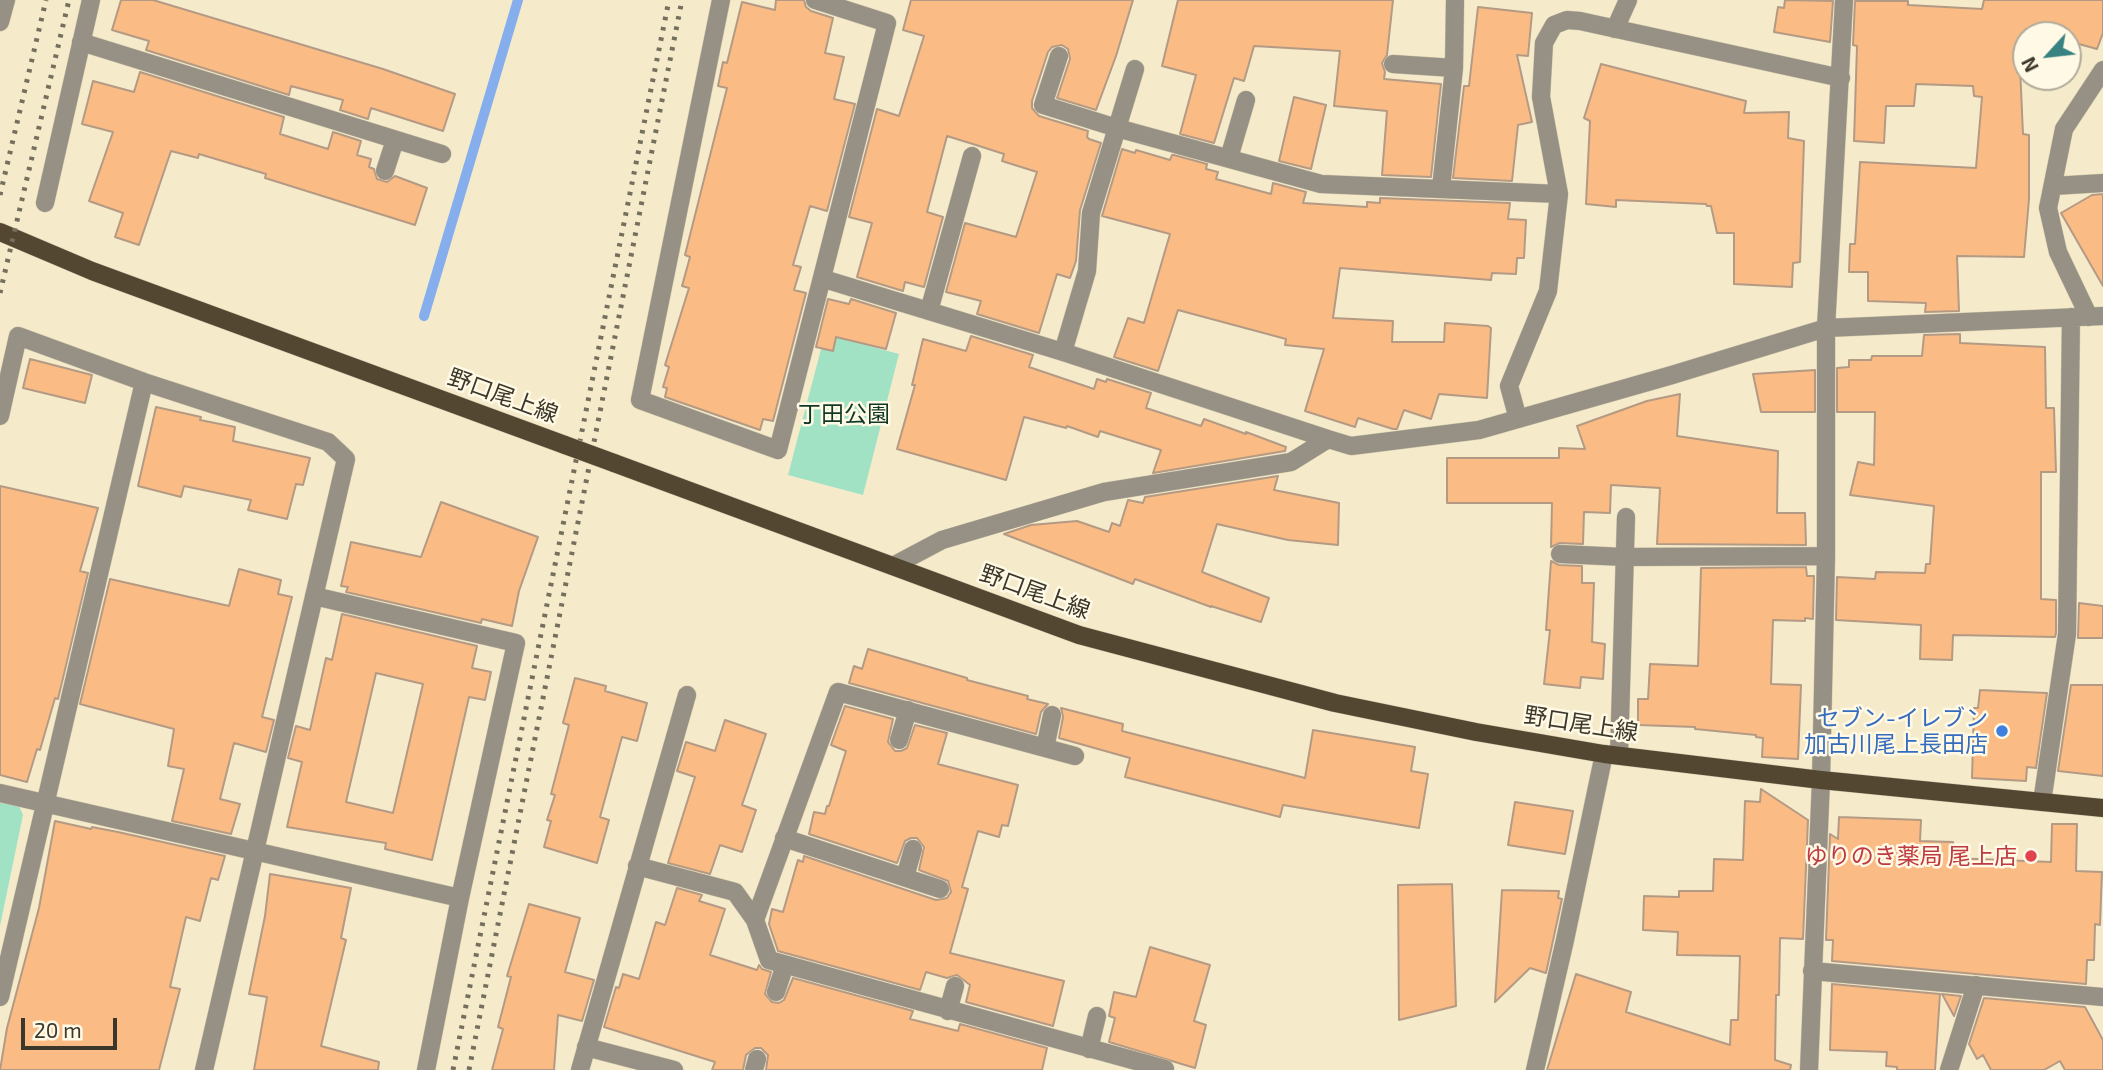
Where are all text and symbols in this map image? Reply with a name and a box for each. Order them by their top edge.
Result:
north arrow [2012,21,2082,91]
text: N [2016,54,2043,76]
street label: 野口尾上線 [444,363,562,429]
park label: 丁田公園 [798,400,890,428]
street label: 野口尾上線 [976,559,1094,625]
street label: 野口尾上線 [1522,701,1640,747]
place label: セブン-イレブン 加古川尾上長田店 [1804,704,1988,758]
marker: セブン-イレブン 加古川尾上長田店 [1994,723,2010,739]
place label: ゆりのき薬局 尾上店 [1805,842,2017,870]
marker: ゆりのき薬局 尾上店 [2023,848,2039,864]
scale bar [24,1004,121,1048]
text: 20 m [34,1017,82,1042]

